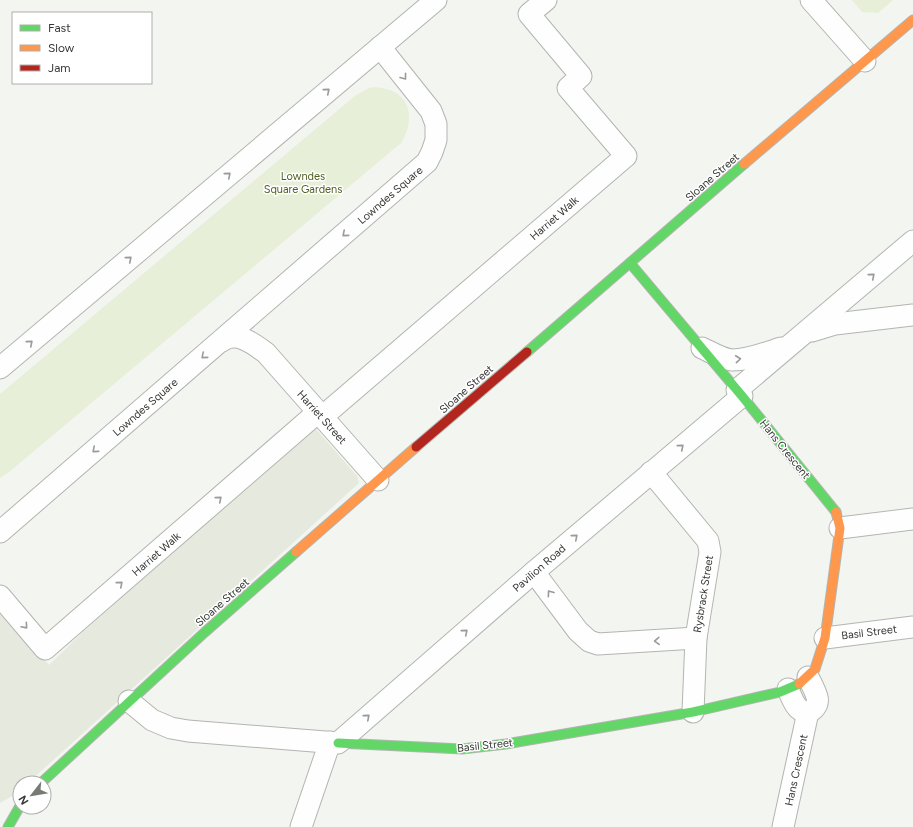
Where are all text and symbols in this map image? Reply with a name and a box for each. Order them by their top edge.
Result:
legend [12,12,152,84]
text: Fast [48,21,71,35]
text: Slow [48,41,75,55]
text: Jam [48,61,71,75]
one-way arrow [399,73,406,80]
one-way arrow [323,89,330,96]
street label: Sloane Street [683,151,742,204]
street label: Lowndes Square [355,164,425,227]
park label: Lowndes Square Gardens [264,170,342,196]
one-way arrow [223,173,231,180]
street label: Harriet Walk [527,193,582,243]
one-way arrow [342,229,349,236]
one-way arrow [124,257,132,264]
one-way arrow [868,273,875,280]
one-way arrow [25,341,32,348]
one-way arrow [201,352,209,359]
one-way arrow [735,355,741,364]
street label: Sloane Street [437,363,496,416]
street label: Lowndes Square [110,376,180,439]
street label: Harriet Street [294,388,349,447]
street label: Hans Crescent [757,417,813,482]
one-way arrow [677,444,684,451]
one-way arrow [92,446,100,453]
one-way arrow [214,497,221,504]
street label: Harriet Walk [129,529,184,579]
one-way arrow [570,535,577,542]
street label: Pavilion Road [510,542,568,595]
street label: Rysbrack Street [691,554,716,634]
street label: Sloane Street [193,576,252,629]
one-way arrow [116,582,123,589]
one-way arrow [548,591,555,598]
one-way arrow [21,621,28,629]
street label: Basil Street [841,623,898,642]
one-way arrow [461,630,468,637]
one-way arrow [654,636,660,645]
one-way arrow [362,714,370,721]
street label: Hans Crescent [783,733,810,807]
street label: Basil Street [457,736,514,755]
north arrow [12,775,52,815]
text: N [16,793,32,807]

